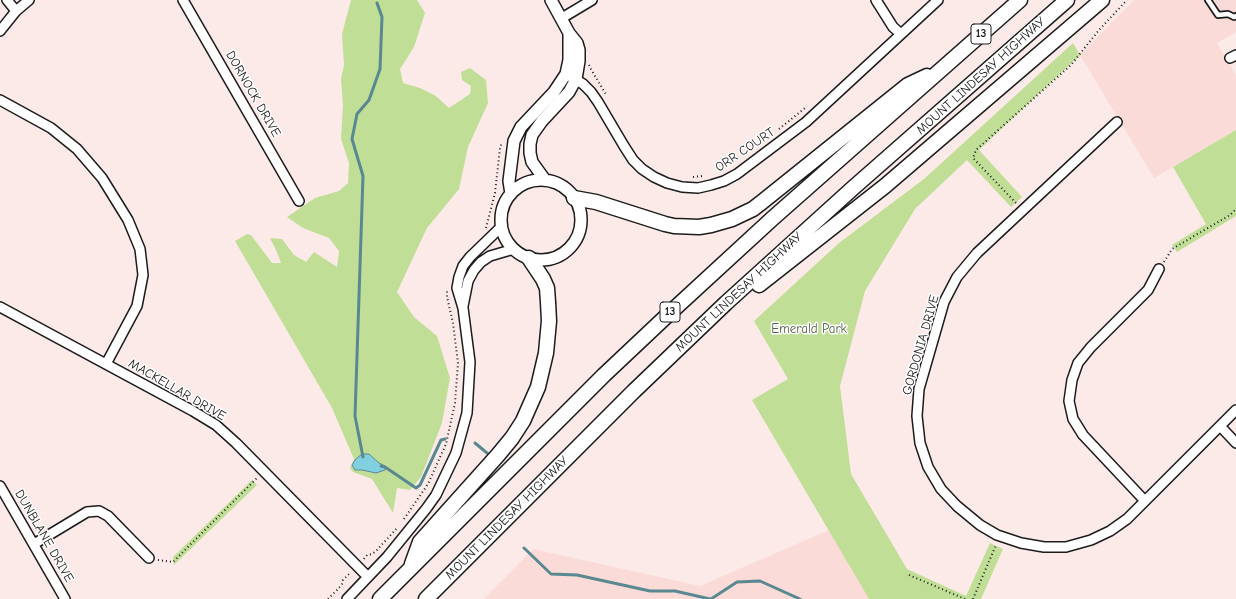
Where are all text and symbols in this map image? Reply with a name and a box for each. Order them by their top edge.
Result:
street label: MOUNT LINDESAY HIGHWAY [913,14,1049,138]
road number: 13 [971,24,991,44]
street label: DORNOCK DRIVE [222,48,284,140]
street label: ORR COURT [712,125,778,175]
street label: MOUNT LINDESAY HIGHWAY [672,229,806,355]
street label: GORDONIA DRIVE [899,293,943,397]
road number: 13 [660,302,680,322]
park label: Emerald Park [771,321,847,337]
street label: MACKELLAR DRIVE [125,356,229,424]
street label: MOUNT LINDESAY HIGHWAY [442,453,572,583]
street label: DUNBLANE DRIVE [11,487,77,585]

